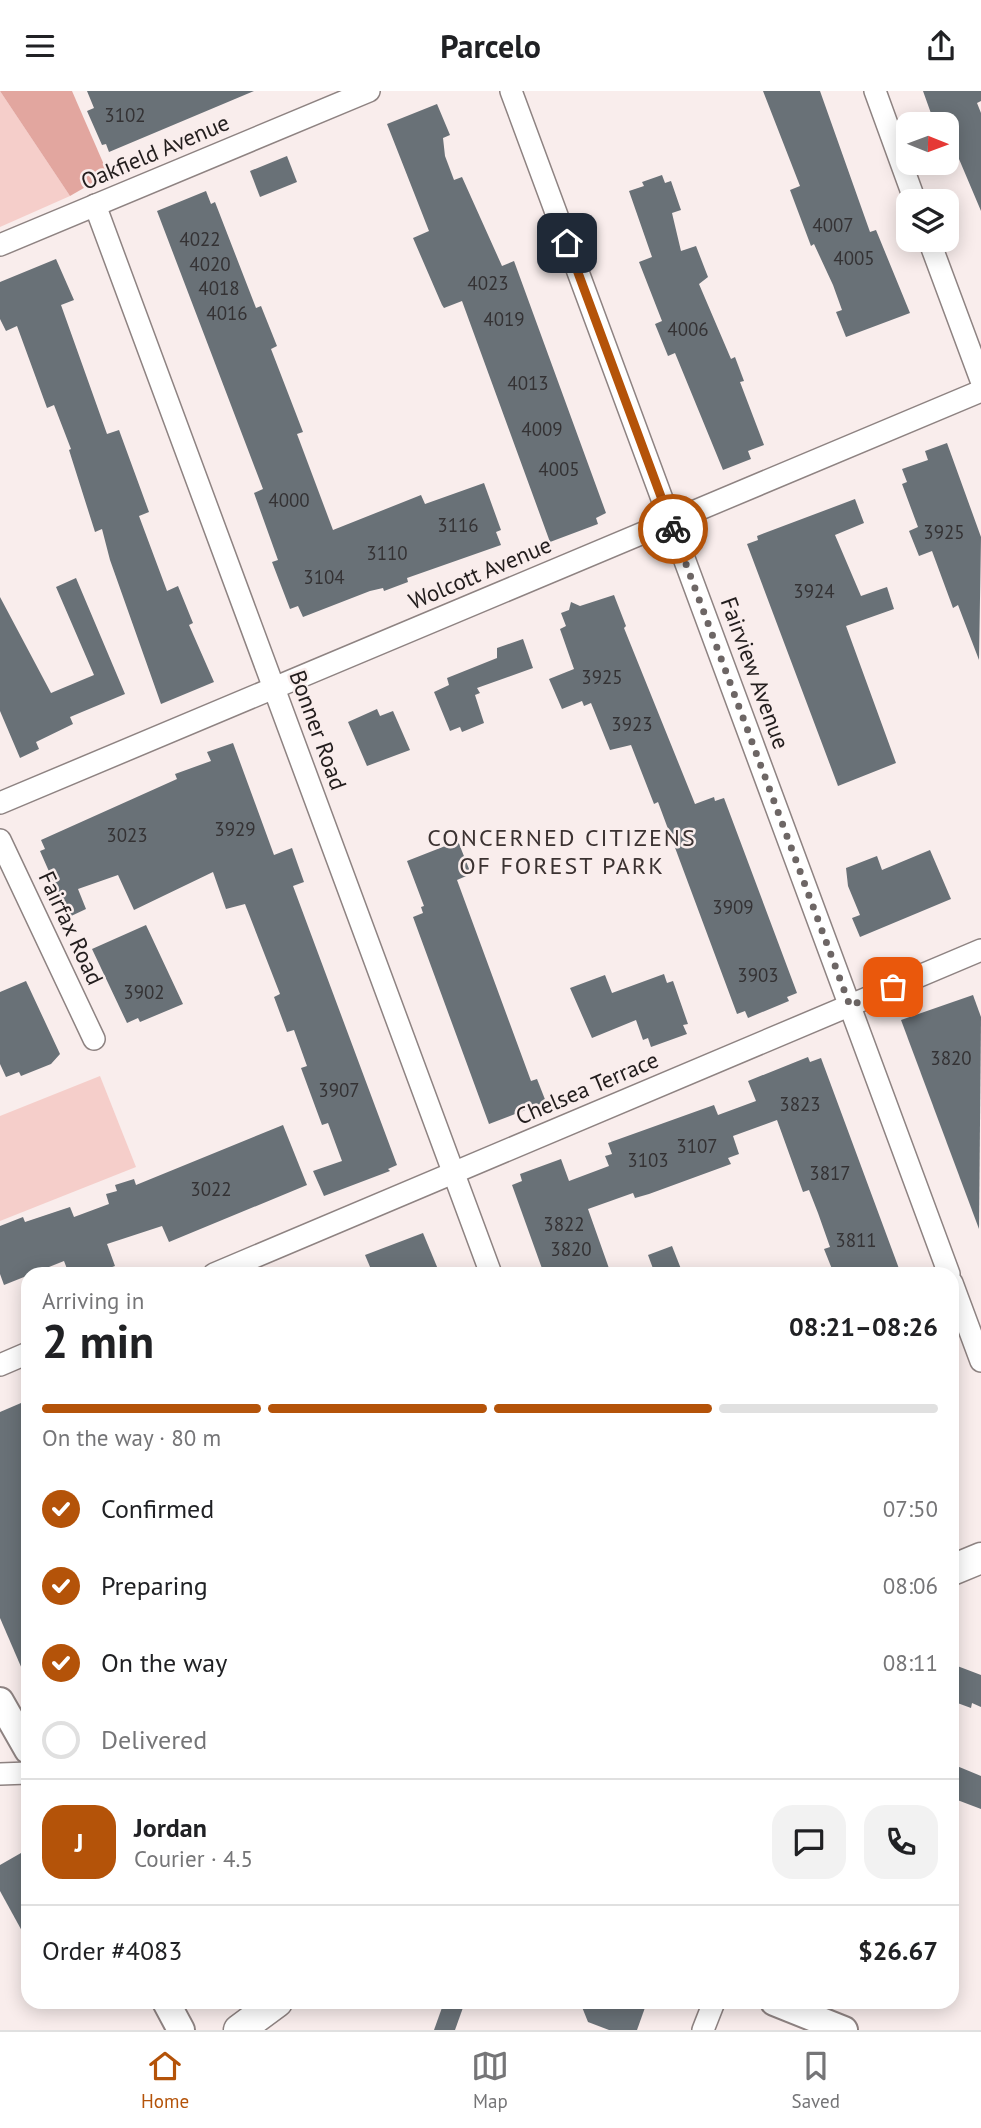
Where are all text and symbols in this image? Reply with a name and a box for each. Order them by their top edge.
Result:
text: Parcelo [440,25,541,67]
icon: menu [21,27,59,65]
icon: share [922,27,960,65]
house number: 3102 [104,103,146,127]
street label: Oakfield Avenue [76,107,233,196]
north arrow [896,112,959,175]
map controls [896,112,959,252]
button: layers [896,189,959,252]
pin [537,213,597,273]
house number: 4007 [812,213,854,237]
icon: home [548,224,586,262]
house number: 4022 [179,227,221,251]
house number: 4005 [833,246,875,270]
house number: 4020 [189,252,231,276]
house number: 4023 [467,271,509,295]
house number: 4018 [198,276,240,300]
house number: 4016 [206,301,248,325]
house number: 4019 [483,307,525,331]
house number: 4006 [667,317,709,341]
house number: 4013 [507,371,549,395]
house number: 4009 [521,417,563,441]
house number: 4005 [538,457,580,481]
house number: 4000 [268,488,310,512]
courier [638,494,708,564]
icon: bike [654,510,692,548]
house number: 3116 [437,513,479,537]
house number: 3925 [923,520,965,544]
street label: Wolcott Avenue [404,529,555,616]
house number: 3110 [366,541,408,565]
house number: 3104 [303,565,345,589]
house number: 3924 [793,579,835,603]
street label: Fairview Avenue [715,593,796,753]
house number: 3925 [581,665,623,689]
street label: Bonner Road [283,666,354,794]
house number: 3923 [611,712,653,736]
house number: 3929 [214,817,256,841]
district label: CONCERNED CITIZENS OF FOREST PARK [427,822,697,881]
house number: 3023 [106,823,148,847]
street label: Fairfax Road [33,866,110,989]
house number: 3909 [712,895,754,919]
pin [863,957,923,1017]
house number: 3903 [737,963,779,987]
icon: bag [874,968,912,1006]
house number: 3902 [123,980,165,1004]
street label: Chelsea Terrace [511,1044,663,1131]
house number: 3820 [930,1046,972,1070]
house number: 3907 [318,1078,360,1102]
house number: 3823 [779,1092,821,1116]
house number: 3107 [676,1134,718,1158]
house number: 3103 [627,1148,669,1172]
house number: 3817 [809,1161,851,1185]
house number: 3022 [190,1177,232,1201]
house number: 3822 [543,1212,585,1236]
house number: 3811 [835,1228,877,1252]
house number: 3820 [550,1237,592,1261]
text: Arriving in [42,1286,144,1315]
text: 08:21–08:26 [789,1310,938,1343]
text: 2 min [42,1311,154,1371]
text: On the way · 80 m [42,1423,221,1452]
icon: check [42,1490,80,1528]
text: Confirmed [101,1492,214,1525]
text: 07:50 [883,1494,938,1523]
icon: check [42,1567,80,1605]
text: Preparing [101,1569,208,1602]
text: 08:06 [883,1571,938,1600]
icon: check [42,1644,80,1682]
text: On the way [101,1646,227,1679]
text: 08:11 [883,1648,938,1677]
text: Delivered [101,1723,207,1756]
button: chat [772,1805,846,1879]
button: phone [864,1805,938,1879]
text: Jordan [134,1811,207,1844]
text: J [75,1826,83,1859]
text: Courier · 4.5 [134,1844,253,1873]
text: Order #4083 [42,1934,182,1967]
text: $26.67 [858,1934,938,1967]
tab: Home [141,2047,189,2113]
tab: Map [471,2047,509,2113]
tab: Saved [792,2047,840,2113]

